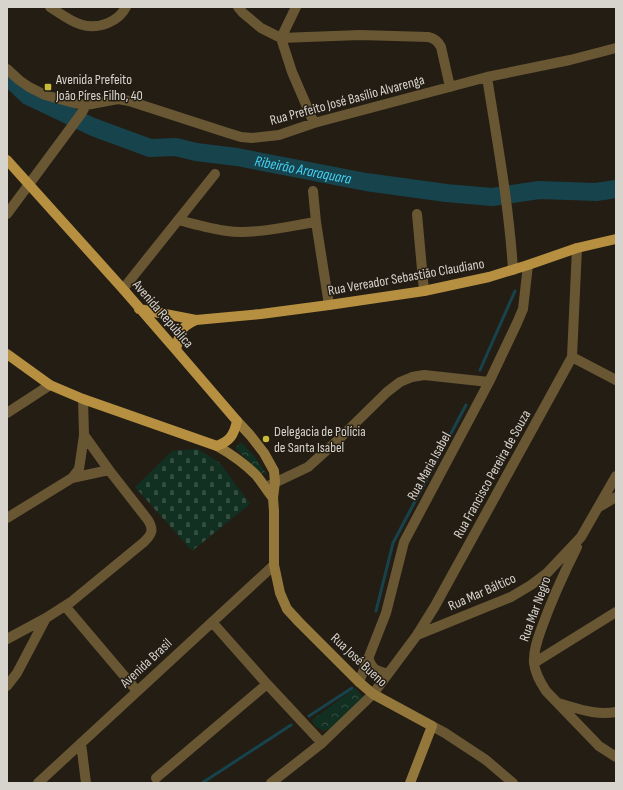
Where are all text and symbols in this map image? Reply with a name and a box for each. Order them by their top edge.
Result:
place label: Avenida Prefeito João Píres Filho, 40 [55,71,143,104]
street label: Rua Prefeito José Basílio Alvarenga [268,71,426,129]
marker: Avenida Prefeito João Píres Filho, 40 [43,82,53,92]
water label: Ribeirão Araraquara [253,151,353,188]
street label: Rua Vereador Sebastião Claudiano [326,255,486,299]
street label: Avenida República [128,276,197,351]
street label: Rua Francisco Pereira de Souza [450,407,534,541]
place label: Delegacia de Polícia de Santa Isabel [274,423,366,456]
street label: Rua Maria Isabel [403,429,455,503]
marker: Delegacia de Polícia de Santa Isabel [261,434,271,444]
street label: Rua Mar Báltico [445,569,519,614]
street label: Rua Mar Negro [515,574,555,644]
street label: Rua José Bueno [327,630,391,691]
street label: Avenida Brasil [116,635,175,692]

